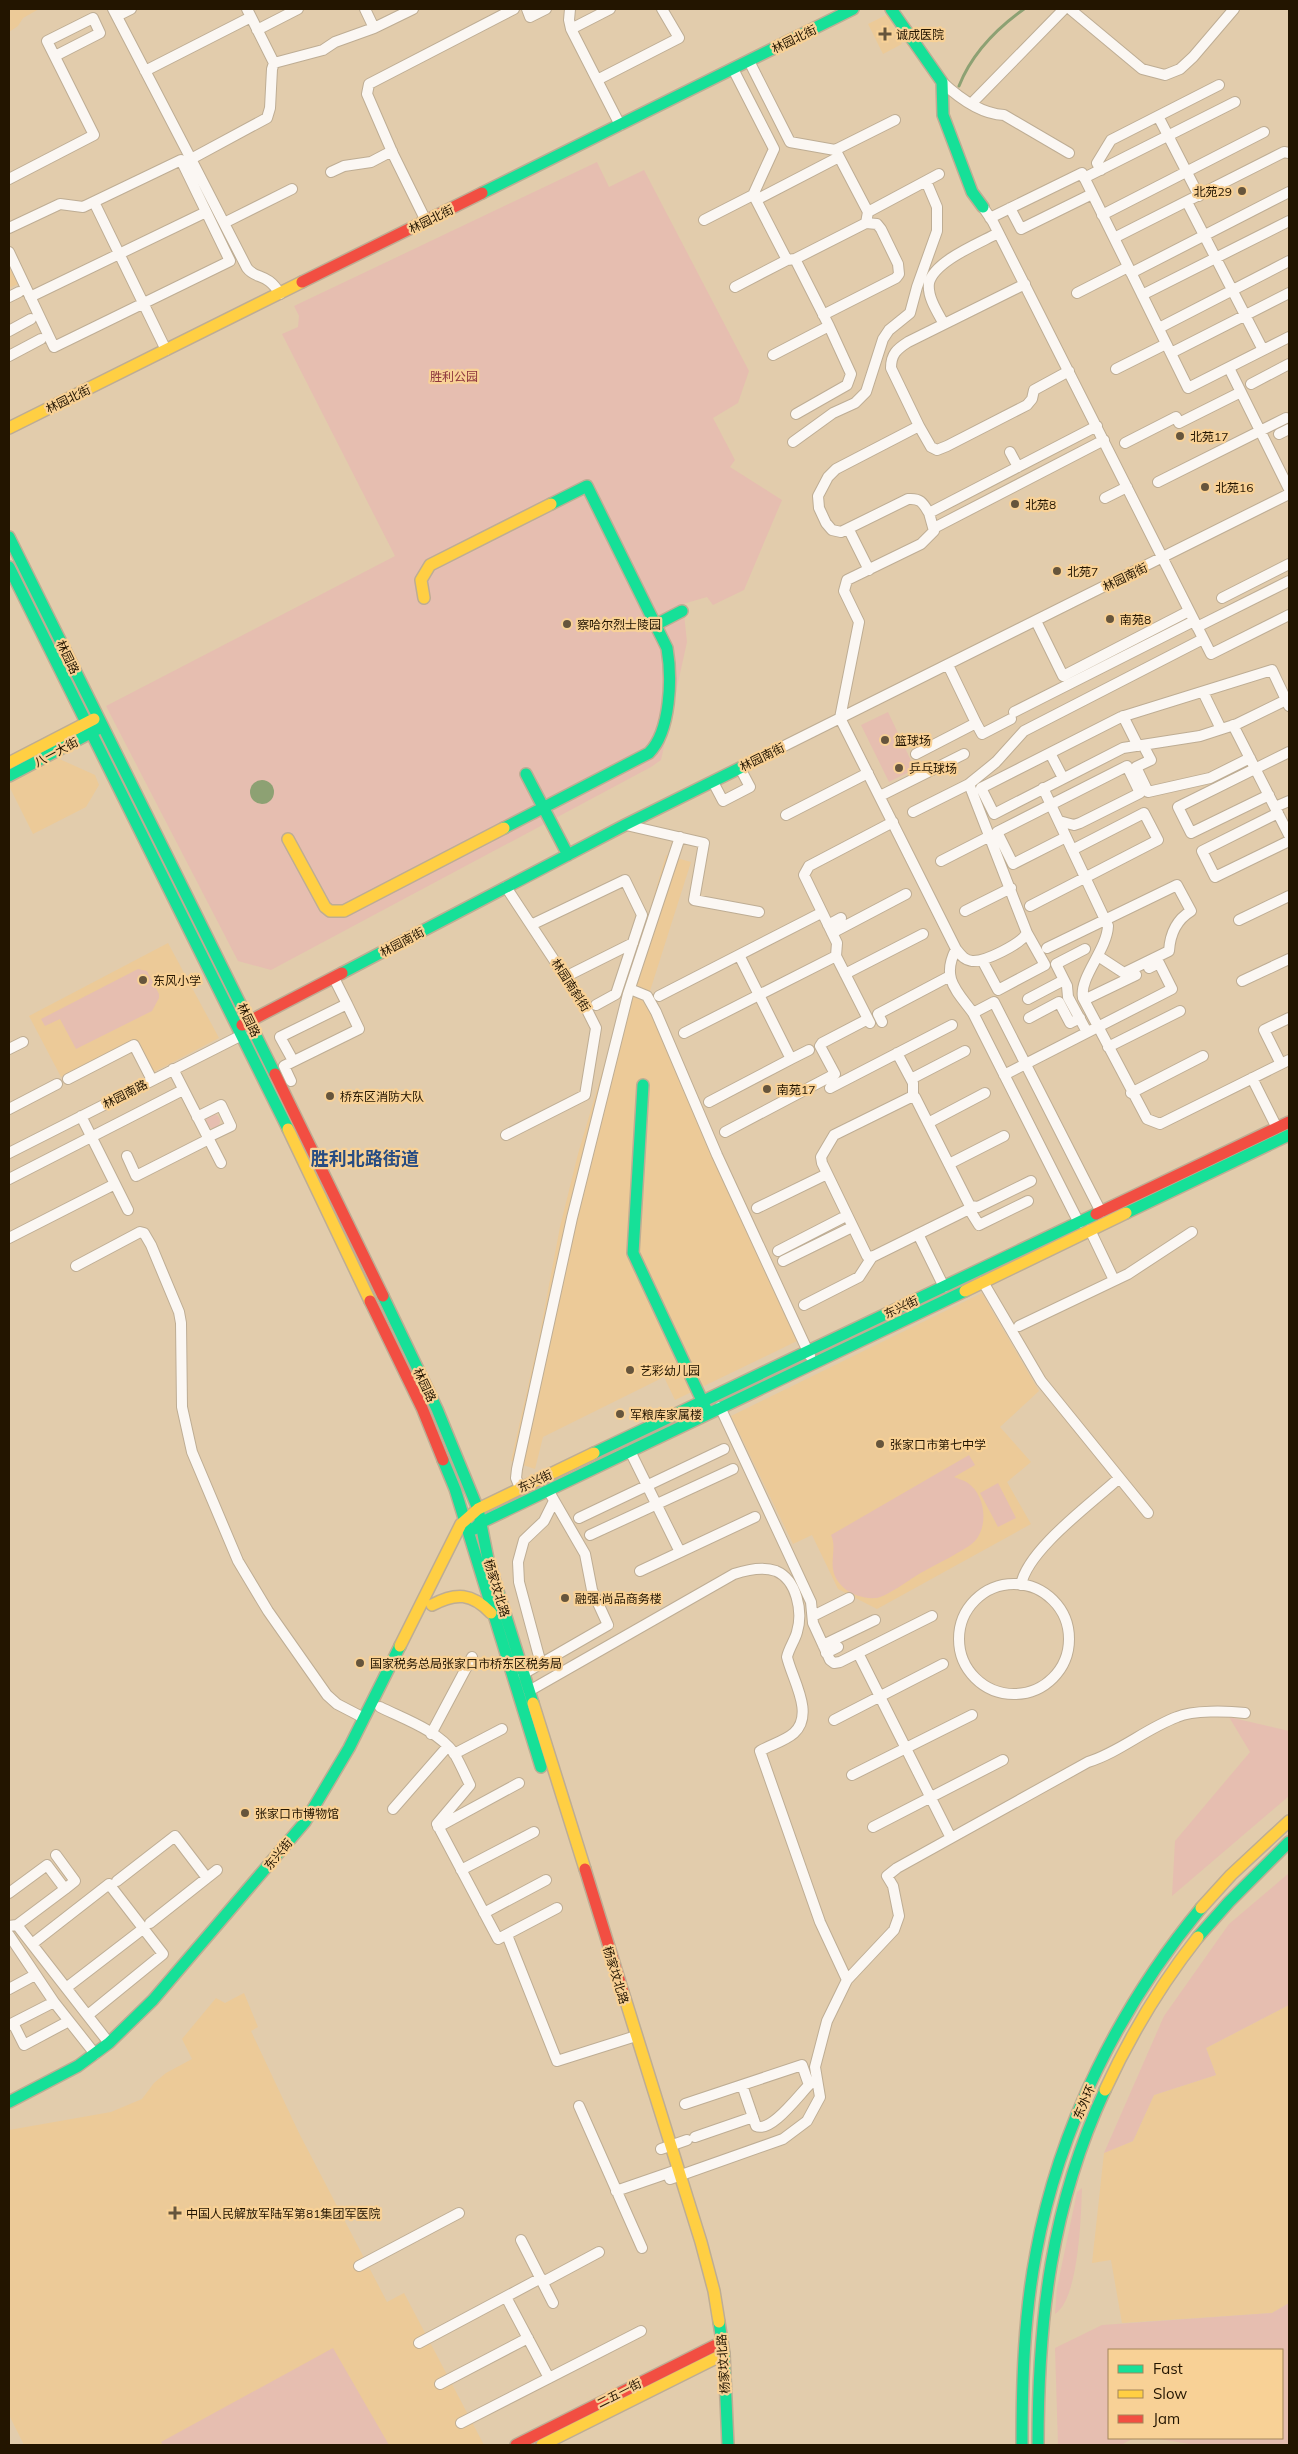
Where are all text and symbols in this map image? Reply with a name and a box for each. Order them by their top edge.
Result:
street label: 林园北街 [769,22,819,56]
marker: 诚成医院 [878,27,892,41]
place label: 诚成医院 [896,27,944,42]
place label: 北苑29 [1194,184,1232,199]
marker: 北苑29 [1236,185,1248,197]
street label: 林园北街 [406,202,456,236]
park label: 胜利公园 [430,369,478,384]
street label: 林园北街 [43,382,93,416]
place label: 北苑17 [1190,429,1228,444]
marker: 北苑17 [1174,430,1186,442]
place label: 北苑16 [1215,480,1253,495]
marker: 北苑16 [1199,481,1211,493]
place label: 北苑8 [1025,497,1056,512]
marker: 北苑8 [1009,498,1021,510]
street label: 林园南街 [1100,560,1150,594]
place label: 北苑7 [1067,564,1098,579]
marker: 北苑7 [1051,565,1063,577]
place label: 南苑8 [1120,612,1151,627]
marker: 南苑8 [1104,613,1116,625]
place label: 察哈尔烈士陵园 [577,617,661,632]
marker: 察哈尔烈士陵园 [561,618,573,630]
street label: 林园路 [53,638,83,676]
place label: 篮球场 [895,733,931,748]
street label: 八一大街 [31,734,81,770]
marker: 篮球场 [879,734,891,746]
street label: 林园南街 [737,740,787,774]
place label: 乒乓球场 [909,761,957,776]
marker: 乒乓球场 [893,762,905,774]
street label: 林园南街 [377,924,427,960]
street label: 林园南斜街 [548,956,594,1014]
place label: 东风小学 [153,973,201,988]
marker: 东风小学 [137,974,149,986]
street label: 林园路 [234,1001,264,1039]
street label: 林园南路 [100,1076,150,1112]
place label: 南苑17 [777,1082,815,1097]
marker: 南苑17 [761,1083,773,1095]
place label: 桥东区消防大队 [340,1089,424,1104]
marker: 桥东区消防大队 [324,1090,336,1102]
district label: 胜利北路街道 [311,1147,419,1170]
street label: 东兴街 [882,1293,920,1321]
place label: 艺彩幼儿园 [640,1363,700,1378]
marker: 艺彩幼儿园 [624,1364,636,1376]
street label: 林园路 [410,1366,440,1404]
place label: 军粮库家属楼 [630,1407,702,1422]
marker: 军粮库家属楼 [614,1408,626,1420]
place label: 张家口市第七中学 [890,1437,986,1452]
marker: 张家口市第七中学 [874,1438,886,1450]
street label: 东兴街 [516,1467,554,1495]
street label: 杨家坟北路 [481,1557,513,1619]
place label: 融强·尚品商务楼 [575,1591,662,1606]
marker: 融强·尚品商务楼 [559,1592,571,1604]
place label: 国家税务总局张家口市桥东区税务局 [370,1656,562,1671]
marker: 国家税务总局张家口市桥东区税务局 [354,1657,366,1669]
place label: 张家口市博物馆 [255,1806,339,1821]
marker: 张家口市博物馆 [239,1807,251,1819]
street label: 东兴街 [261,1835,295,1873]
street label: 杨家坟北路 [600,1944,632,2006]
street label: 东外环 [1070,2082,1098,2122]
marker: 中国人民解放军陆军第81集团军医院 [168,2206,182,2220]
place label: 中国人民解放军陆军第81集团军医院 [186,2206,380,2221]
street label: 杨家坟北路 [713,2334,733,2394]
legend [1108,2349,1283,2439]
text: Fast [1153,2359,1183,2378]
street label: 二五一街 [594,2375,644,2411]
text: Slow [1153,2384,1187,2403]
text: Jam [1153,2409,1180,2428]

